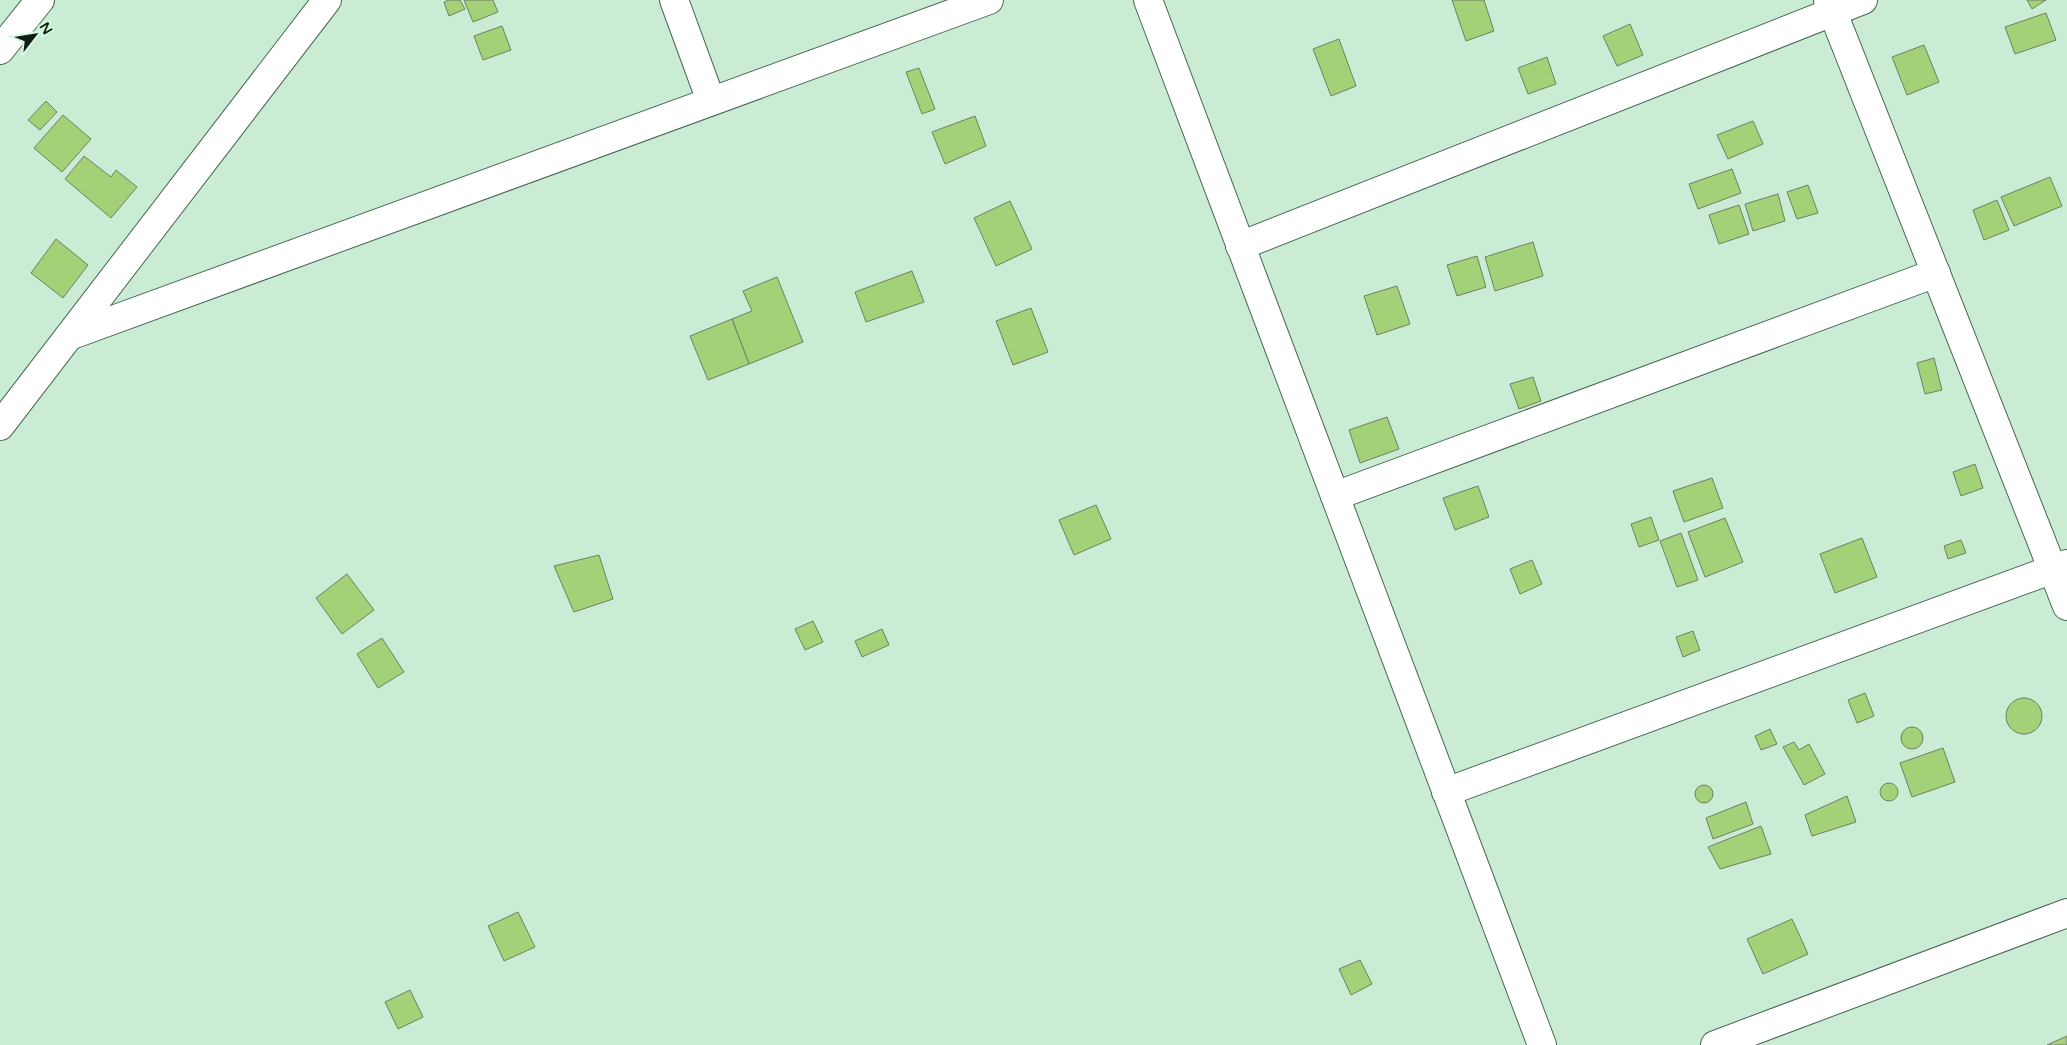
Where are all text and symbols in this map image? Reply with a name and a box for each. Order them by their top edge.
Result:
north arrow [10,10,60,60]
text: N [36,19,56,38]

